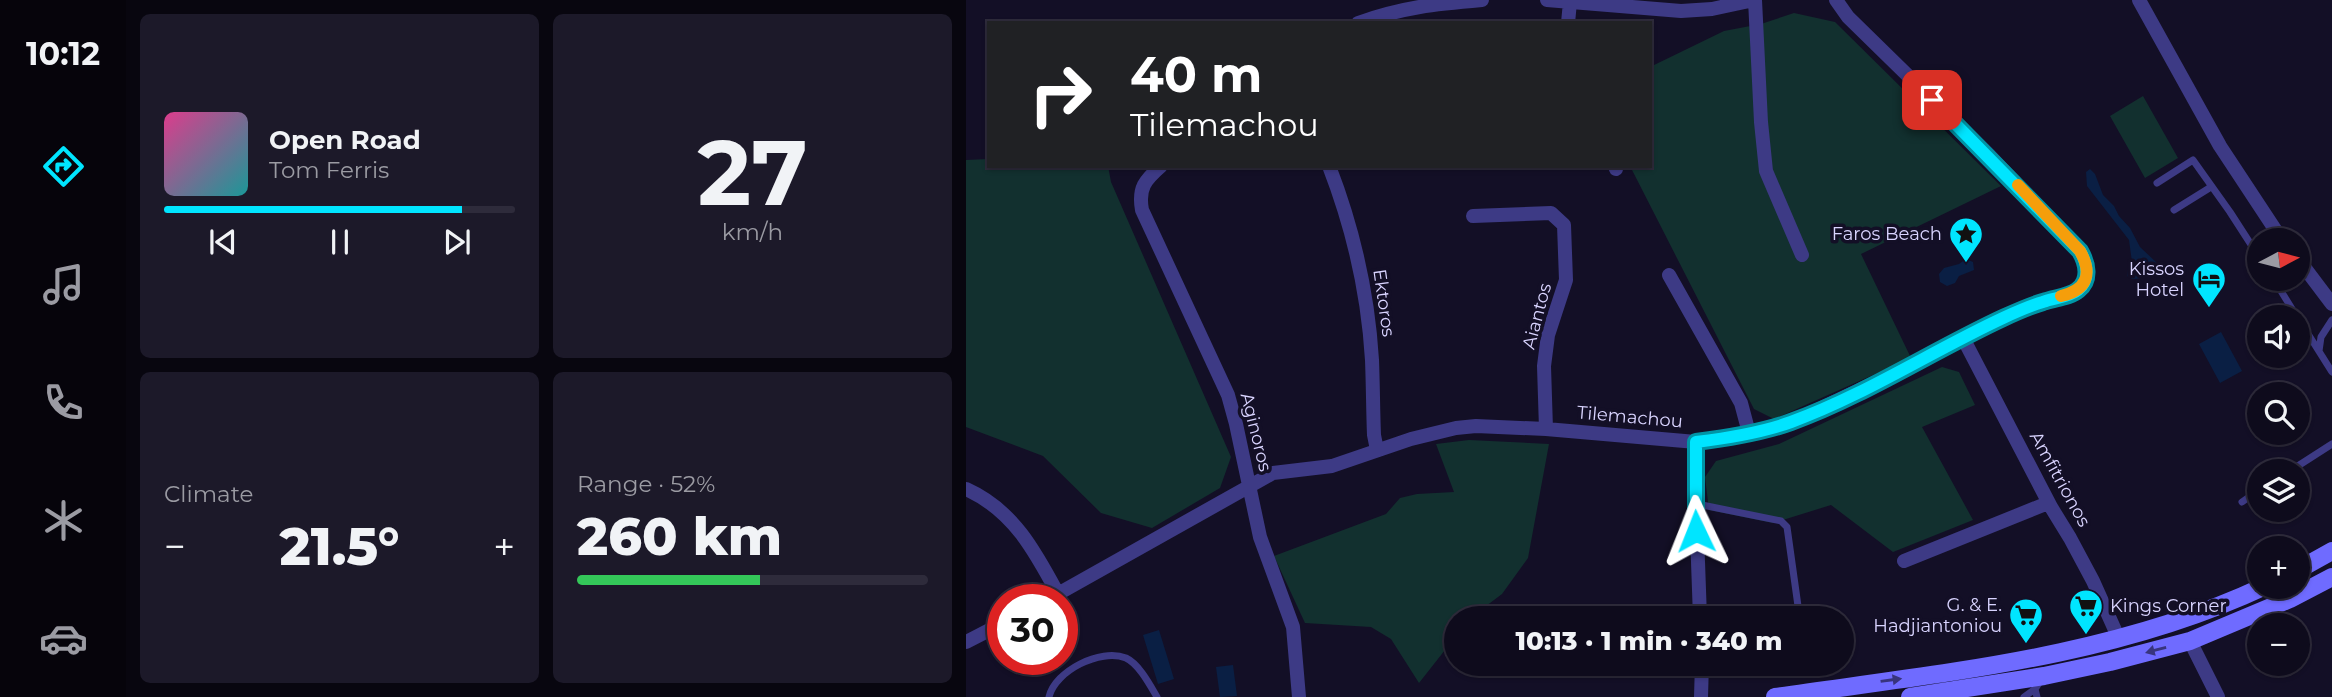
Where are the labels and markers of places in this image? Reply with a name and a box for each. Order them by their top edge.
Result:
pin [1902,70,1962,130]
place icon: Faros Beach [1947,215,1985,264]
place label: Faros Beach [1832,223,1942,245]
place label: Kissos Hotel [2129,258,2184,301]
hotel icon: Kissos Hotel [2190,260,2228,309]
supermarket icon: Kings Corner [2067,587,2105,636]
place label: G. & E. Hadjiantoniou [1873,594,2002,637]
place label: Kings Corner [2110,595,2227,617]
supermarket icon: G. & E. Hadjiantoniou [2007,596,2045,645]

